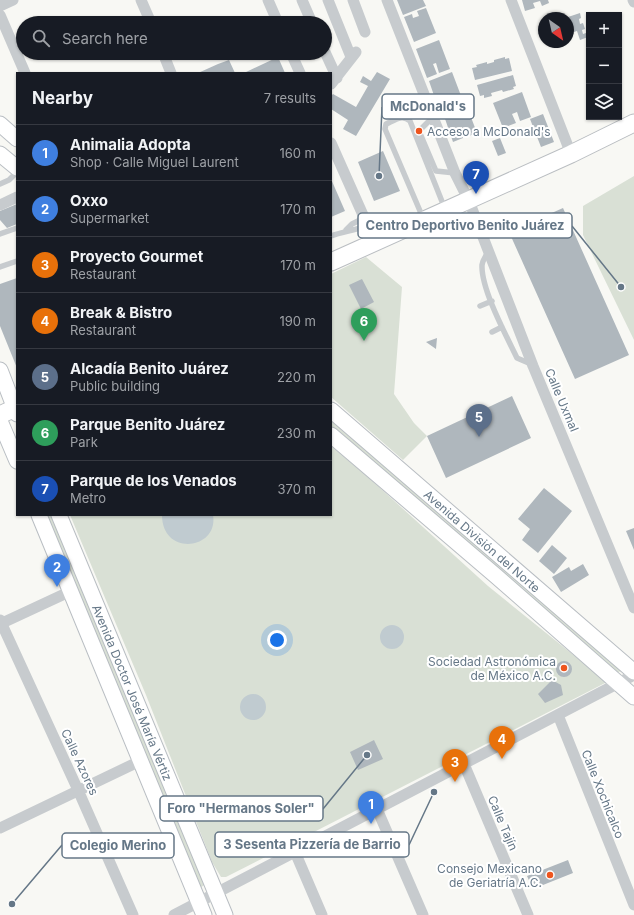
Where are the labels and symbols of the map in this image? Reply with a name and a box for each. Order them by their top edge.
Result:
north arrow [538,12,574,48]
callout: McDonald's [382,94,474,119]
text: McDonald's [390,98,466,114]
place label: Acceso a McDonald's [427,124,551,139]
marker: Acceso a McDonald's [414,126,424,136]
pin: 7 [463,161,489,194]
callout: Centro Deportivo Benito Juárez [358,213,572,238]
text: Centro Deportivo Benito Juárez [366,217,564,233]
pin: 6 [351,308,377,341]
street label: Calle Uxmal [542,366,582,434]
pin: 5 [466,404,492,437]
street label: Avenida División del Norte [421,486,544,595]
pin: 2 [44,554,70,587]
street label: Avenida Doctor José María Vértiz [89,602,176,783]
your location [267,630,287,650]
place label: Sociedad Astronómica de México A.C. [428,654,556,683]
marker: Sociedad Astronómica de México A.C. [559,663,569,673]
pin: 4 [489,726,515,759]
street label: Calle Azores [58,727,102,797]
street label: Calle Xochicalco [578,747,628,841]
pin: 3 [442,749,468,782]
pin: 1 [358,791,384,824]
street label: Calle Tajín [485,793,521,853]
callout: Foro "Hermanos Soler" [160,796,323,821]
text: Foro "Hermanos Soler" [167,800,315,816]
callout: 3 Sesenta Pizzería de Barrio [215,832,409,857]
callout: Colegio Merino [62,833,174,858]
text: 3 Sesenta Pizzería de Barrio [223,836,401,852]
text: Colegio Merino [70,837,166,853]
place label: Consejo Mexicano de Geriatría A.C. [437,861,542,890]
marker: Consejo Mexicano de Geriatría A.C. [545,870,555,880]

